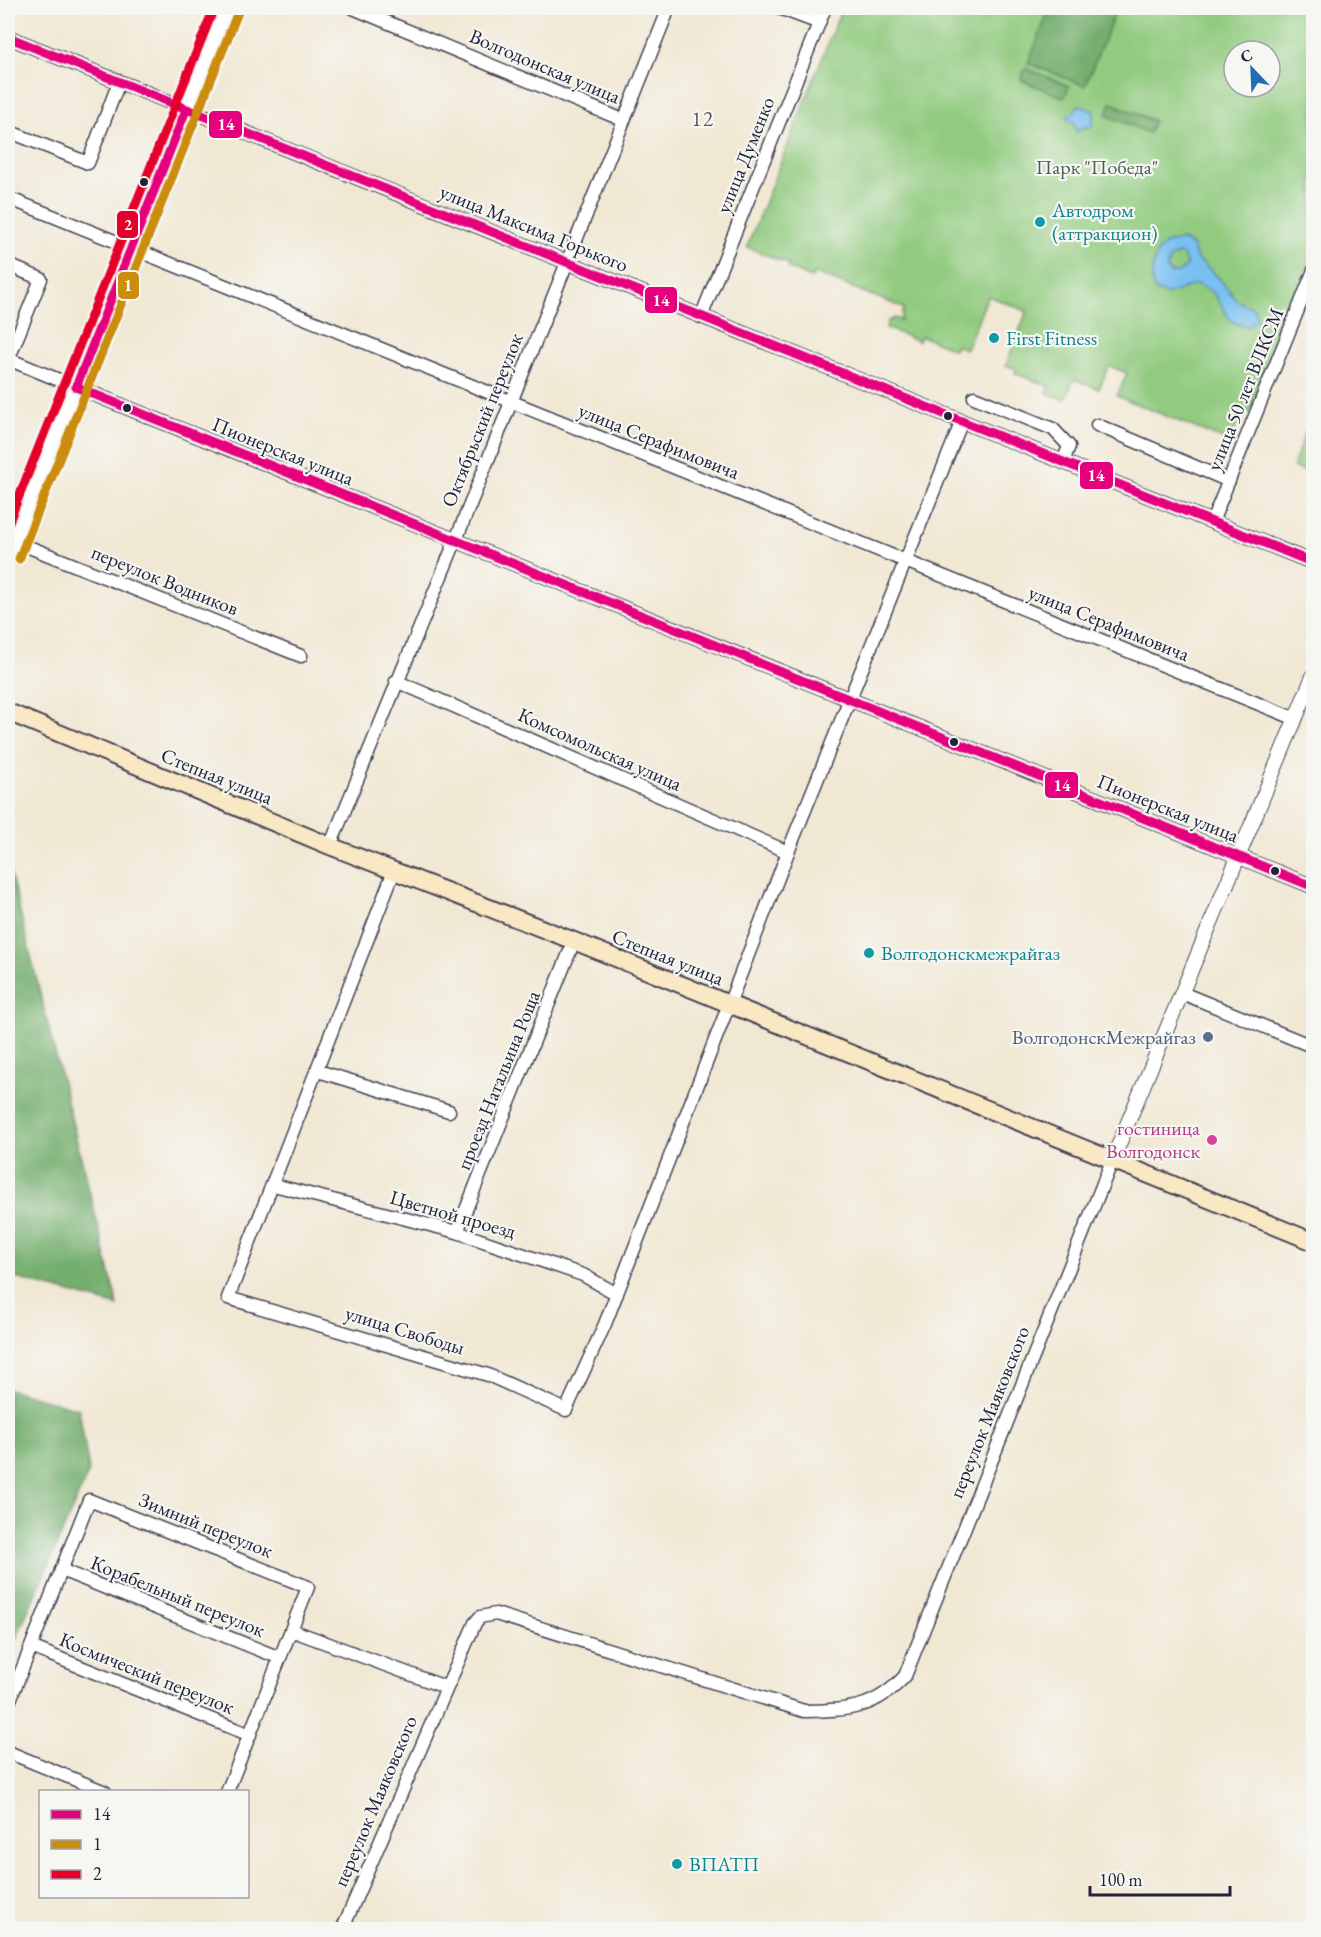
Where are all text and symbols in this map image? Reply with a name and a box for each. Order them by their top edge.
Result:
street label: Волгодонская улица [466,23,624,110]
north arrow [1222,39,1282,99]
text: С [1237,44,1256,68]
street label: улица Думенко [710,93,780,217]
district label: 12 [691,105,715,132]
line badge: 14 [208,110,243,139]
text: 14 [218,114,235,135]
park label: Парк "Победа" [1036,154,1158,180]
unlabelled marker [138,176,150,188]
street label: улица Максима Горького [436,178,632,278]
place label: Автодром (аттракцион) [1051,197,1158,246]
line badge: 2 [116,210,139,239]
text: 2 [124,214,133,235]
marker: Автодром (аттракцион) [1033,215,1047,229]
line badge: 1 [117,271,140,300]
text: 1 [124,275,132,296]
line badge: 14 [644,286,678,314]
text: 14 [653,290,670,311]
street label: улица 50 лет ВЛКСМ [1200,304,1290,474]
place label: First Fitness [1006,325,1097,351]
street label: Октябрьский переулок [435,329,529,511]
marker: First Fitness [987,331,1001,345]
street label: улица Серафимовича [575,397,743,485]
unlabelled marker [121,402,133,414]
unlabelled marker [942,410,954,422]
street label: Пионерская улица [208,411,358,491]
line badge: 14 [1079,461,1114,490]
text: 14 [1088,465,1105,486]
street label: переулок Водников [88,539,242,621]
street label: улица Серафимовича [1025,579,1193,667]
street label: Комсомольская улица [514,701,686,797]
unlabelled marker [948,736,960,748]
street label: Степная улица [157,742,277,810]
street label: Пионерская улица [1093,768,1243,848]
line badge: 14 [1044,771,1079,799]
text: 14 [1054,775,1071,796]
unlabelled marker [1269,865,1281,877]
street label: Степная улица [608,923,728,991]
place label: Волгодонскмежрайгаз [881,940,1060,966]
marker: Волгодонскмежрайгаз [862,946,876,960]
street label: проезд Натальина Роща [450,987,546,1173]
place label: ВолгодонскМежрайгаз [1012,1024,1196,1050]
marker: ВолгодонскМежрайгаз [1201,1030,1215,1044]
place label: гостиница Волгодонск [1106,1115,1200,1164]
marker: гостиница Волгодонск [1205,1133,1219,1147]
street label: Цветной проезд [387,1184,519,1244]
street label: улица Свободы [342,1300,468,1360]
street label: переулок Маяковского [943,1322,1035,1502]
street label: Зимний переулок [135,1486,277,1564]
street label: Корабельный переулок [87,1549,269,1643]
street label: Космический переулок [56,1626,239,1720]
street label: переулок Маяковского [327,1711,423,1890]
legend [39,1790,249,1898]
text: 14 [93,1802,111,1825]
text: 1 [93,1832,102,1855]
place label: ВПАТП [689,1851,759,1877]
marker: ВПАТП [670,1857,684,1871]
scale bar [1090,1859,1230,1897]
text: 2 [93,1862,102,1885]
text: 100 m [1099,1868,1143,1891]

